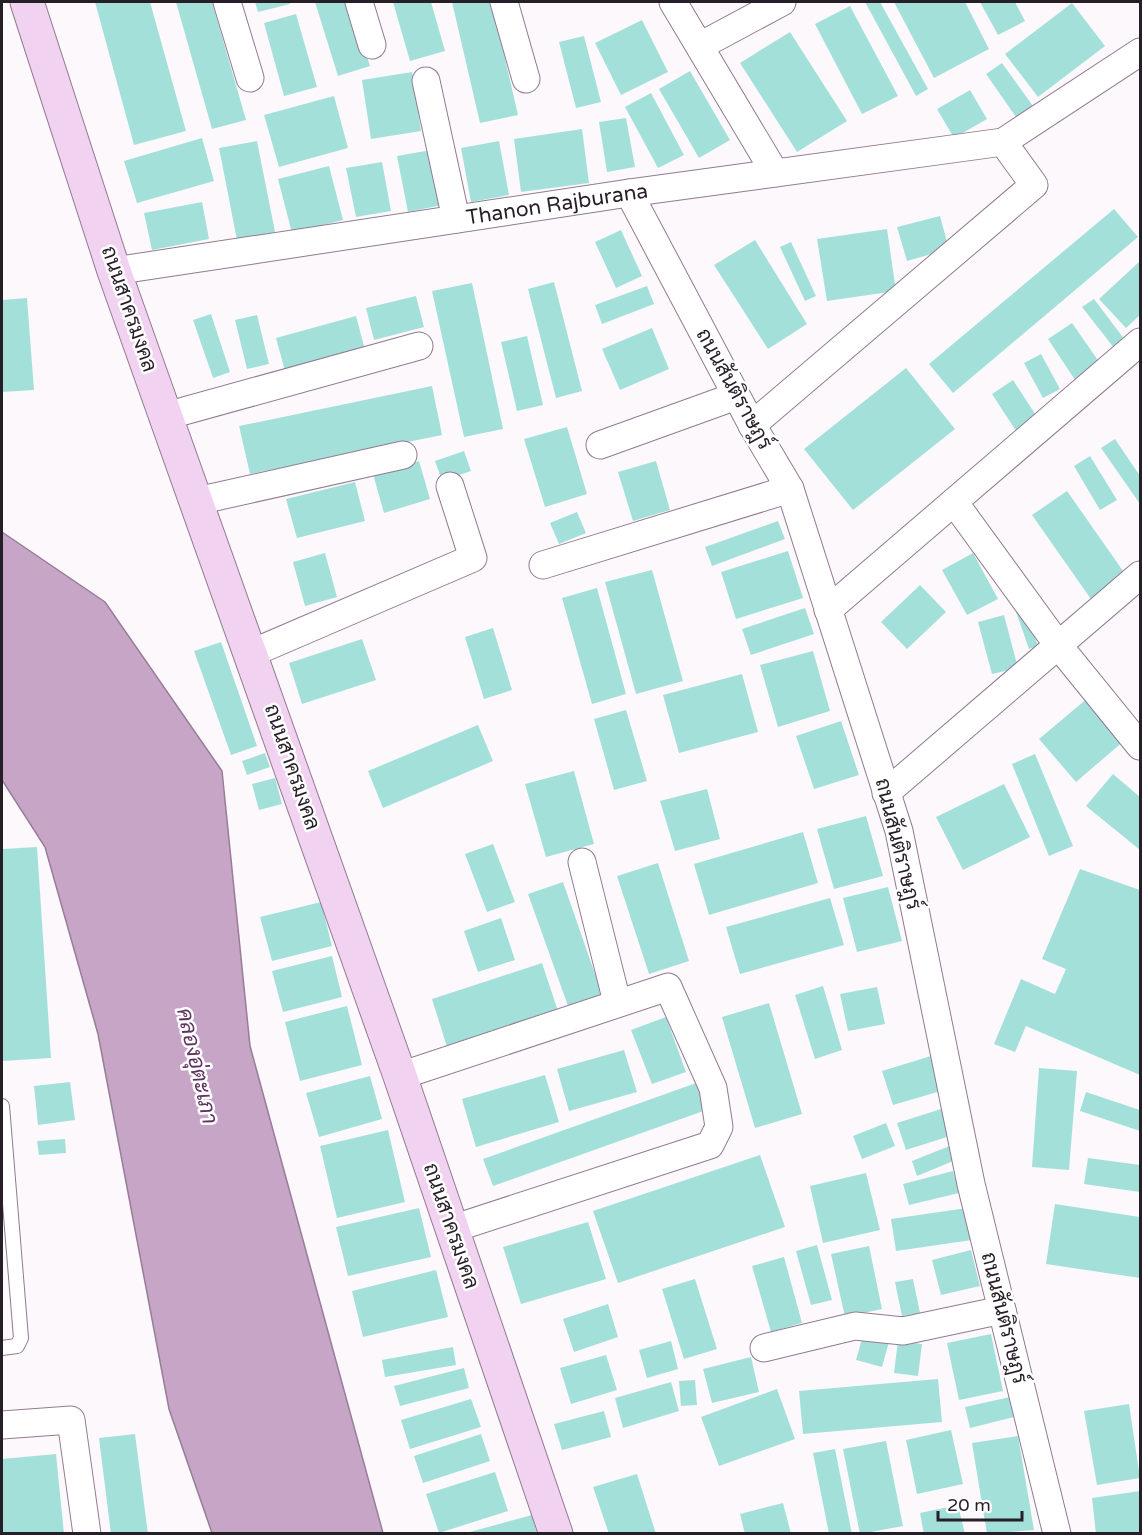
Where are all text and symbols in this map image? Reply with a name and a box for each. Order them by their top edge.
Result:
street label: Thanon Rajburana [464,178,650,230]
street label: ถนนสาครมงคล [96,243,162,375]
street label: ถนนสันติราษฎร์ [690,323,779,455]
street label: ถนนสาครมงคล [259,701,325,833]
street label: ถนนสันติราษฎร์ [869,775,928,913]
water label: คลองอุ่ตะเภา [169,1006,223,1127]
street label: ถนนสาครมงคล [418,1160,484,1292]
street label: ถนนสันติราษฎร์ [975,1249,1034,1387]
scale bar [938,1484,1022,1522]
text: 20 m [947,1494,991,1516]

